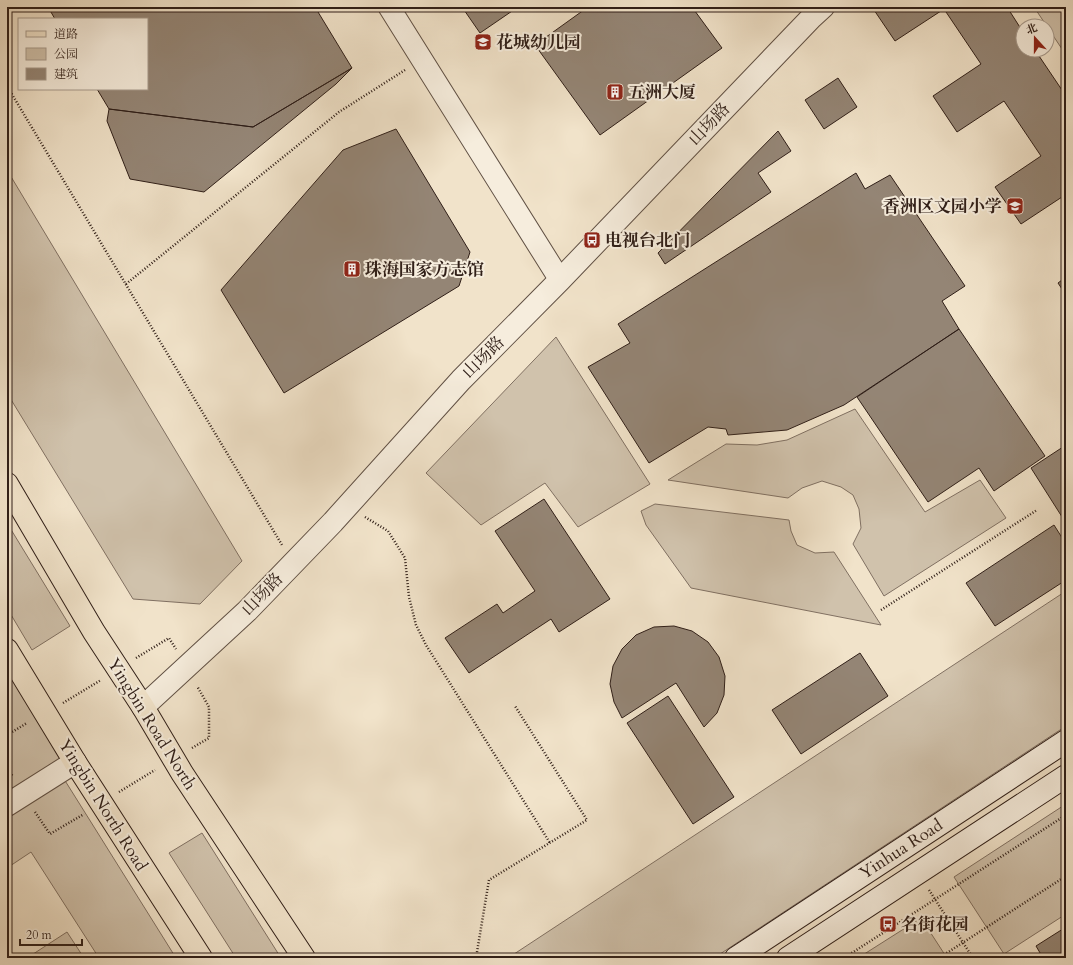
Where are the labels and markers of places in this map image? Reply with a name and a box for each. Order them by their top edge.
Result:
place label: 花城幼儿园 [496,31,581,54]
school or university icon: 花城幼儿园 [473,32,493,52]
place label: 五洲大厦 [628,81,696,104]
building icon: 五洲大厦 [605,82,625,102]
place label: 香洲区文园小学 [883,195,1002,218]
school or university icon: 香洲区文园小学 [1005,196,1025,216]
place label: 电视台北门 [605,229,690,252]
bus stop icon: 电视台北门 [582,230,602,250]
place label: 珠海国家方志馆 [365,258,484,281]
building icon: 珠海国家方志馆 [342,259,362,279]
place label: 名街花园 [901,913,969,936]
bus stop icon: 名街花园 [878,914,898,934]

